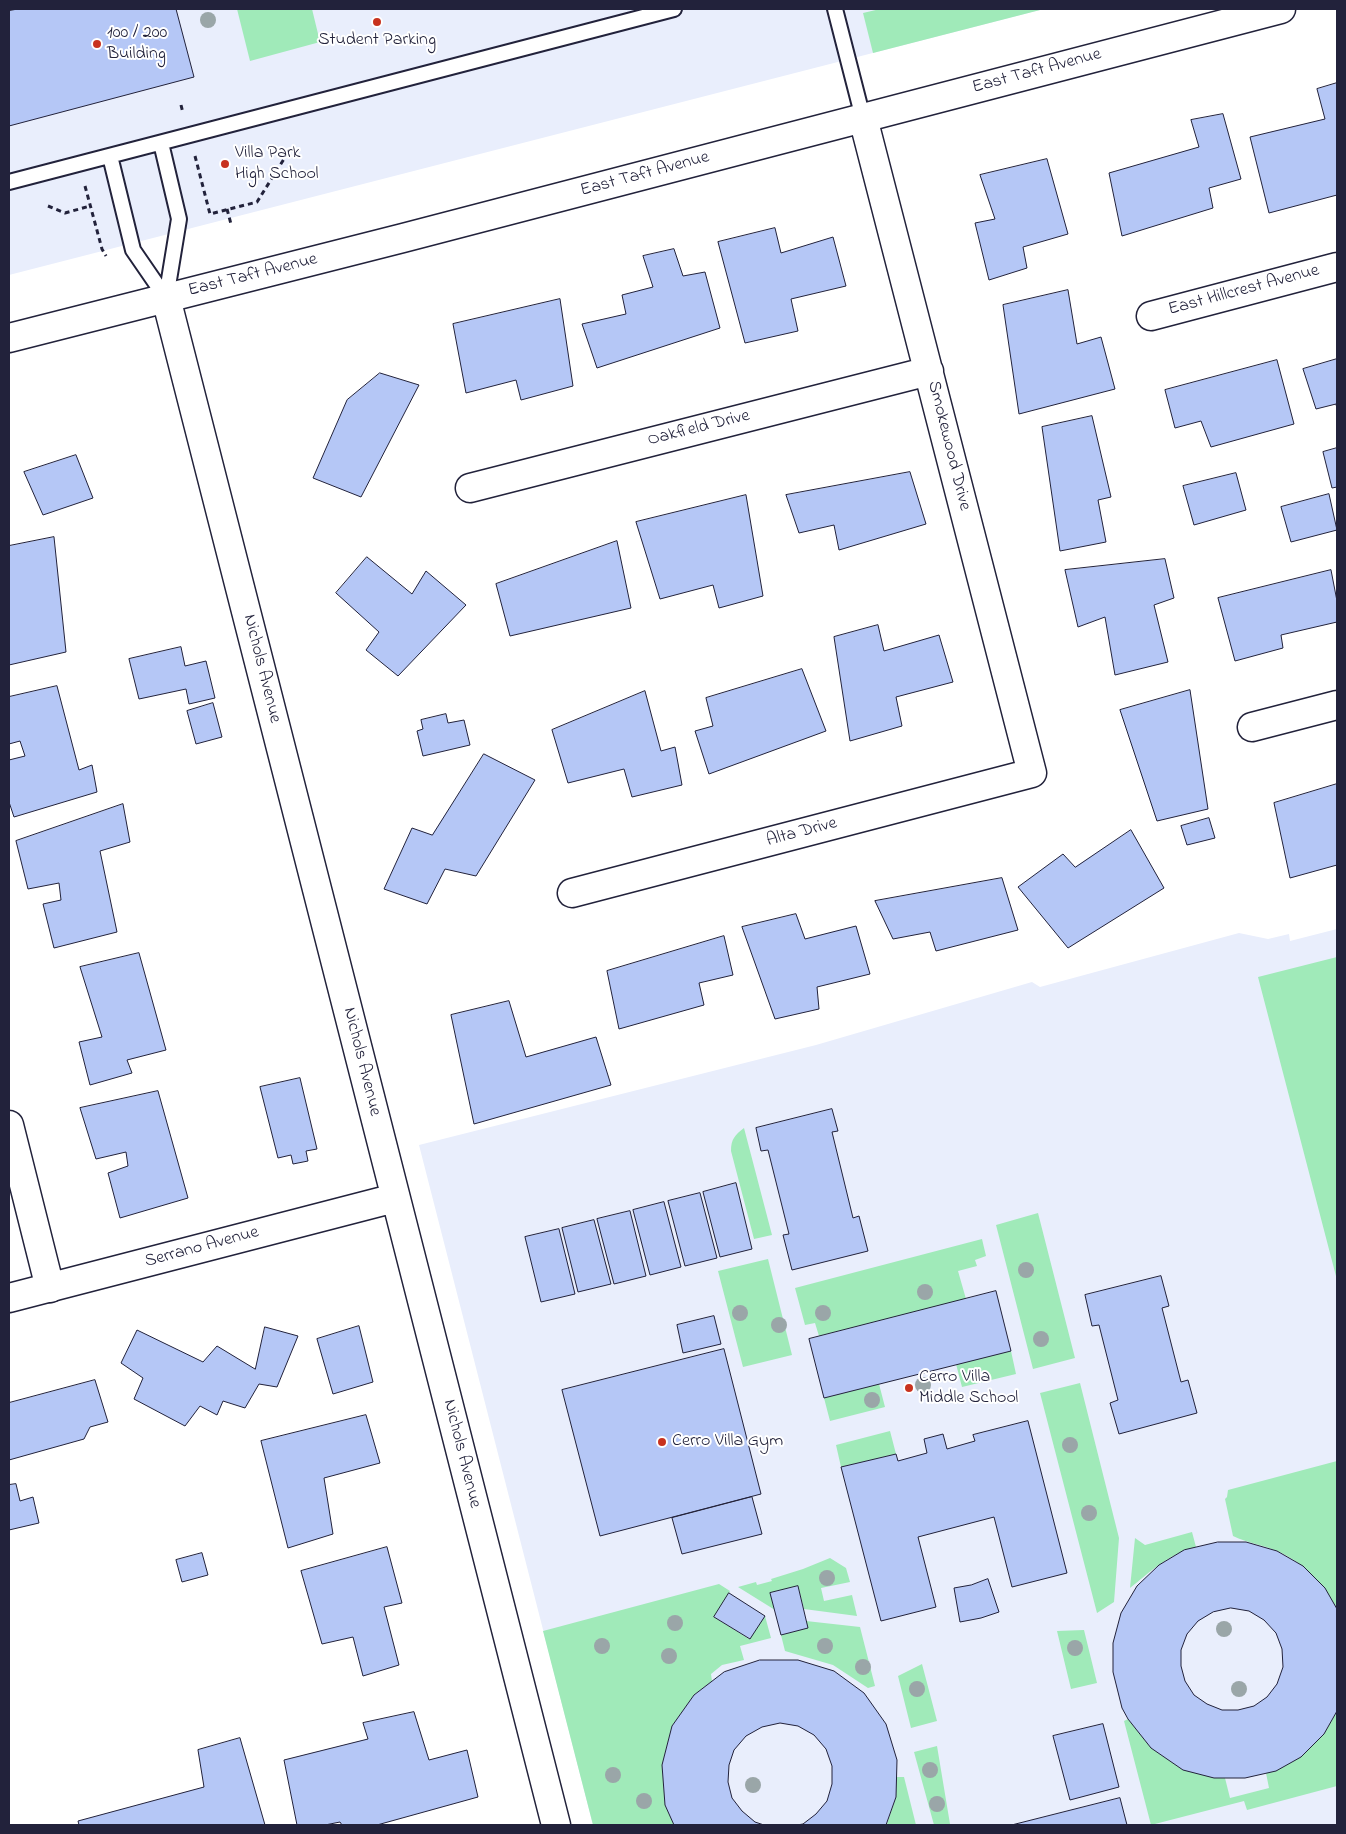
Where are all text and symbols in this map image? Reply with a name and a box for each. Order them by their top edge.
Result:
marker: Student Parking [371,16,383,28]
place label: 100 / 200 Building [107,23,167,66]
place label: Student Parking [318,30,436,52]
marker: 100 / 200 Building [91,38,103,50]
street label: East Taft Avenue [970,44,1104,100]
place label: Villa Park High School [235,143,318,186]
street label: East Taft Avenue [578,147,712,203]
marker: Villa Park High School [219,158,231,170]
street label: East Taft Avenue [186,250,320,302]
street label: East Hillcrest Avenue [1166,260,1322,322]
street label: Smokewood Drive [921,379,975,513]
street label: Oakfield Drive [646,406,752,452]
street label: Nichols Avenue [237,612,285,726]
street label: Alta Drive [764,813,840,853]
street label: Nichols Avenue [337,1005,385,1119]
street label: Serrano Avenue [143,1222,261,1274]
place label: Cerro Villa Middle School [919,1367,1018,1410]
marker: Cerro Villa Middle School [903,1382,915,1394]
street label: Nichols Avenue [437,1397,485,1511]
place label: Cerro Villa Gym [672,1431,783,1453]
marker: Cerro Villa Gym [656,1436,668,1448]

